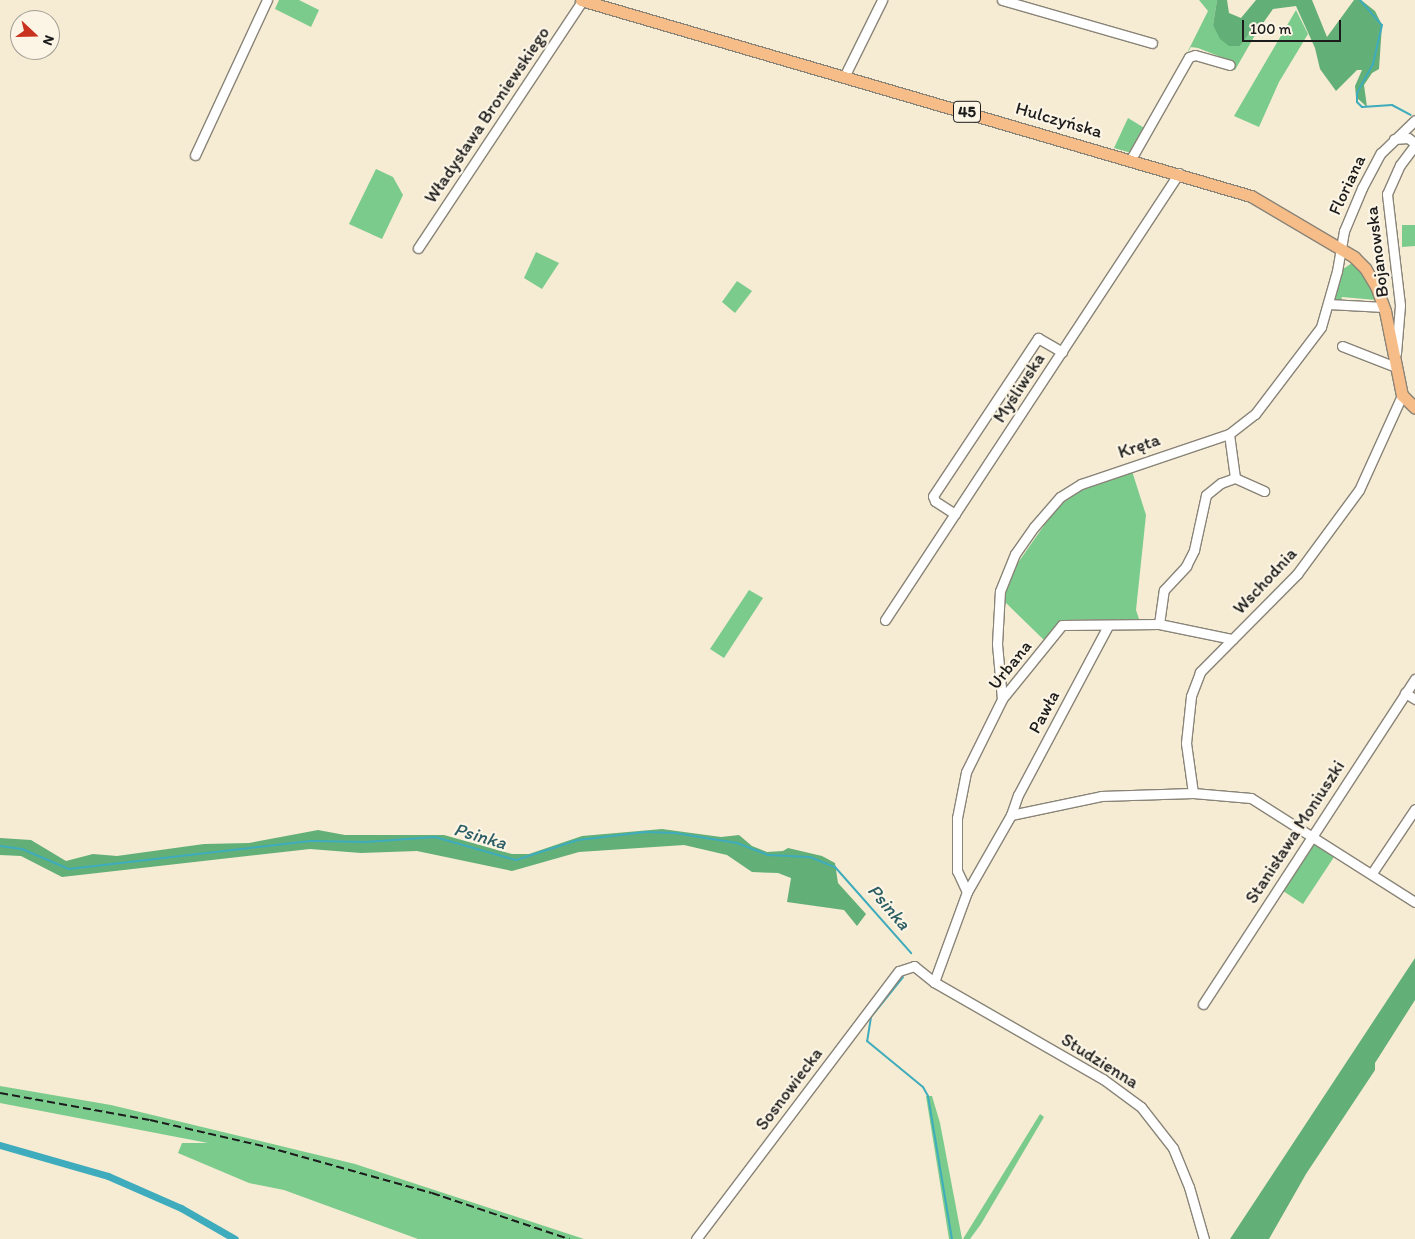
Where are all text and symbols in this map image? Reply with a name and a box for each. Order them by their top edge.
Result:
north arrow [10,10,60,60]
scale bar [1245,10,1344,42]
text: 100 m [1250,20,1291,38]
street label: Władysława Broniewskiego [420,23,554,207]
text: N [39,33,58,48]
street label: Hulczyńska [1013,97,1105,143]
road number: 45 [952,98,982,125]
street label: Floriana [1324,151,1370,219]
street label: Bojanowska [1361,205,1393,299]
street label: Myśliwska [989,349,1049,427]
street label: Kręta [1115,429,1163,463]
street label: Wschodnia [1229,543,1301,619]
street label: Urbana [984,636,1036,694]
street label: Pawła [1024,687,1064,737]
street label: Stanisława Moniuszki [1240,756,1350,908]
water label: Psinka [451,818,509,854]
water label: Psinka [863,879,915,935]
street label: Studzienna [1057,1029,1143,1093]
street label: Sosnowiecka [751,1043,827,1135]

